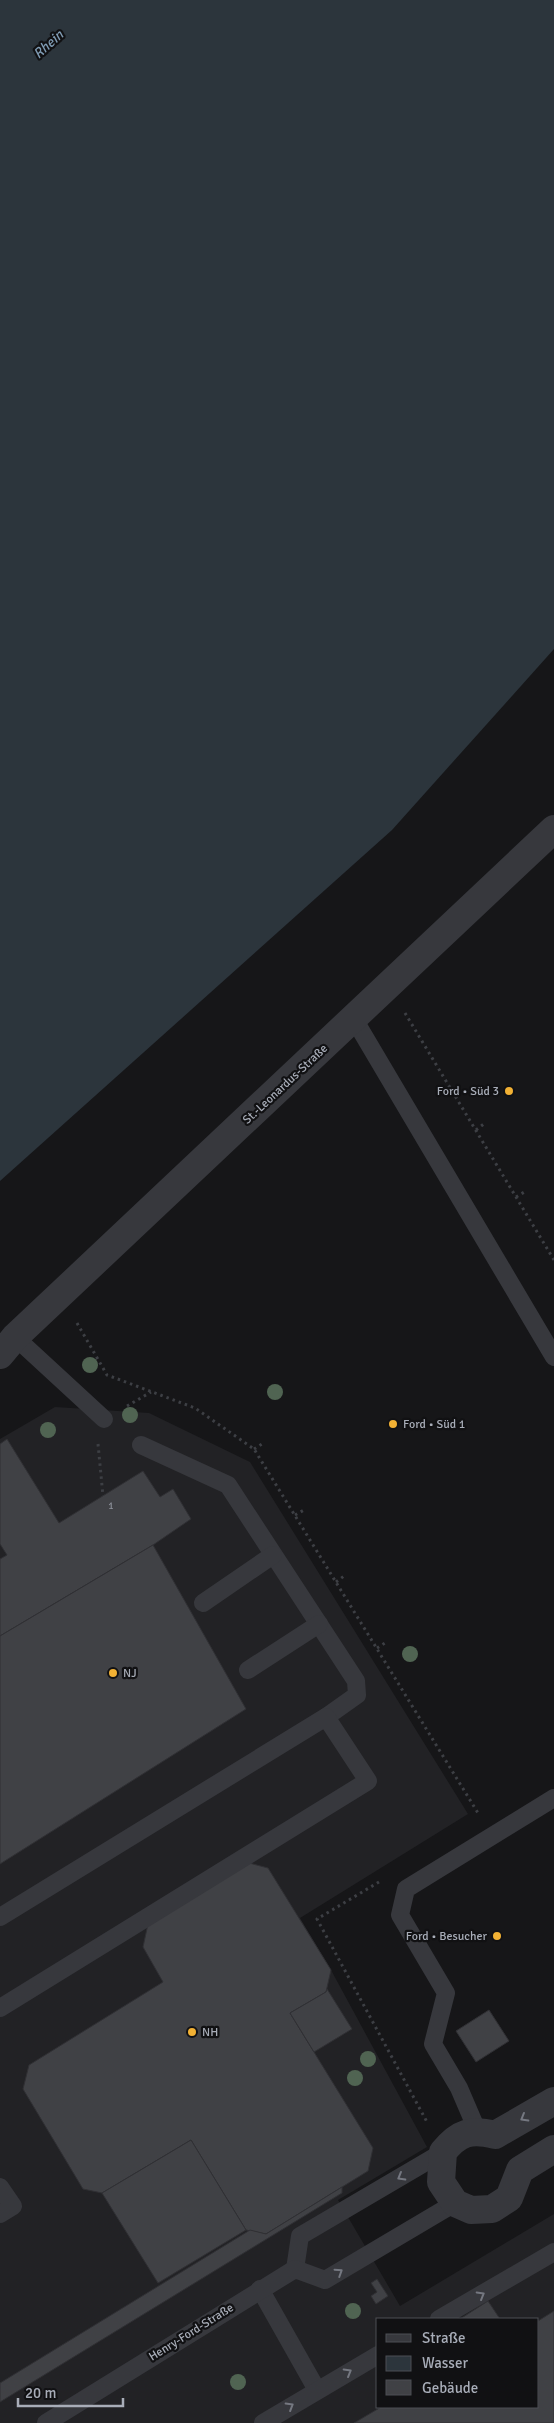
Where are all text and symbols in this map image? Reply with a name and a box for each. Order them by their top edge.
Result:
water label: Rhein [30,26,67,62]
street label: St.-Leonardus-Straße [240,1041,331,1128]
place label: Ford • Süd 3 [437,1084,499,1099]
marker: Ford • Süd 3 [503,1085,515,1097]
place label: Ford • Süd 1 [403,1417,465,1432]
marker: Ford • Süd 1 [387,1418,399,1430]
house number: 1 [108,1500,114,1512]
place label: NJ [123,1666,137,1681]
marker: NJ [107,1667,119,1679]
place label: Ford • Besucher [406,1929,488,1944]
marker: Ford • Besucher [491,1930,503,1942]
place label: NH [202,2025,218,2040]
marker: NH [186,2026,198,2038]
one-way arrow [521,2112,530,2122]
one-way arrow [397,2170,406,2180]
one-way arrow [334,2268,343,2278]
one-way arrow [475,2291,484,2301]
street label: Henry-Ford-Straße [146,2300,236,2364]
legend [376,2318,539,2408]
text: Straße [422,2329,466,2347]
text: Wasser [422,2354,468,2372]
one-way arrow [342,2369,351,2379]
scale bar [18,2376,122,2408]
text: Gebäude [422,2379,478,2397]
text: 20 m [25,2384,56,2402]
one-way arrow [285,2403,294,2413]

